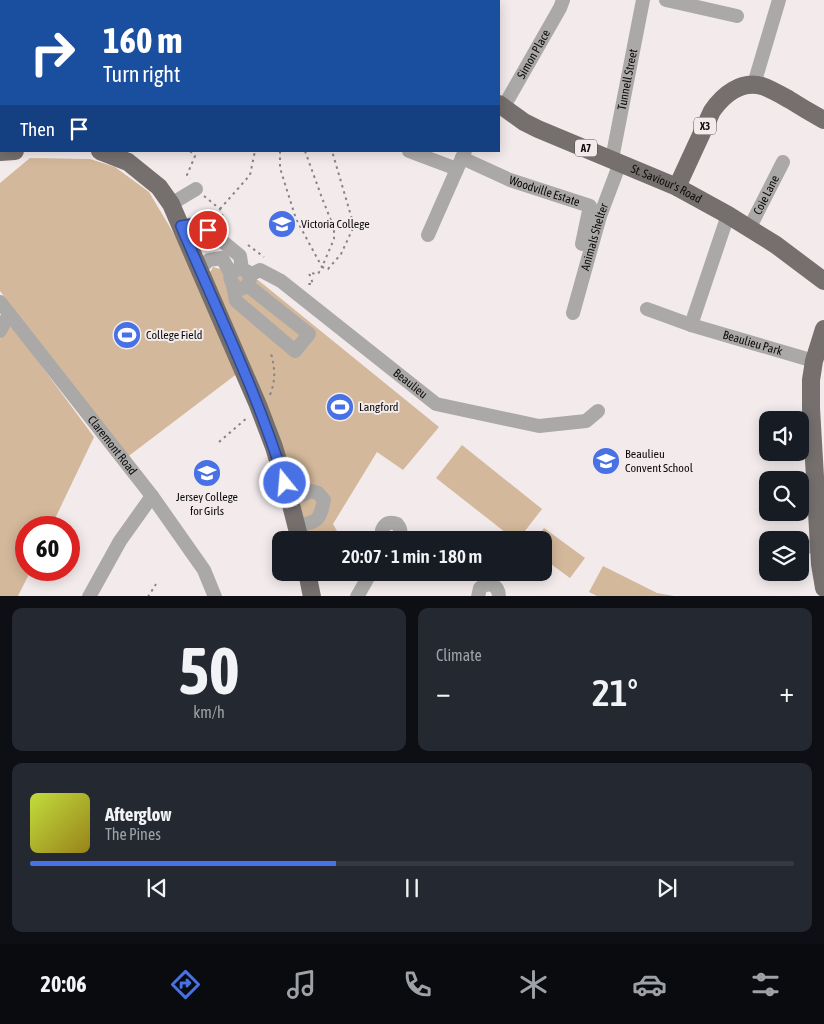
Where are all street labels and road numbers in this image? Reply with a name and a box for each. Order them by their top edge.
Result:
street label: Simon Place [514,27,553,81]
street label: Tunnell Street [615,47,640,111]
road number: X3 [694,118,716,134]
road number: A7 [575,140,597,156]
street label: St. Saviour's Road [629,162,704,206]
street label: Woodville Estate [507,173,582,209]
street label: Coie Lane [750,173,782,217]
street label: Animals Shelter [578,201,611,272]
street label: Beaulieu Park [721,328,785,359]
street label: Beaulieu [390,366,430,402]
street label: Claremont Road [85,413,140,478]

